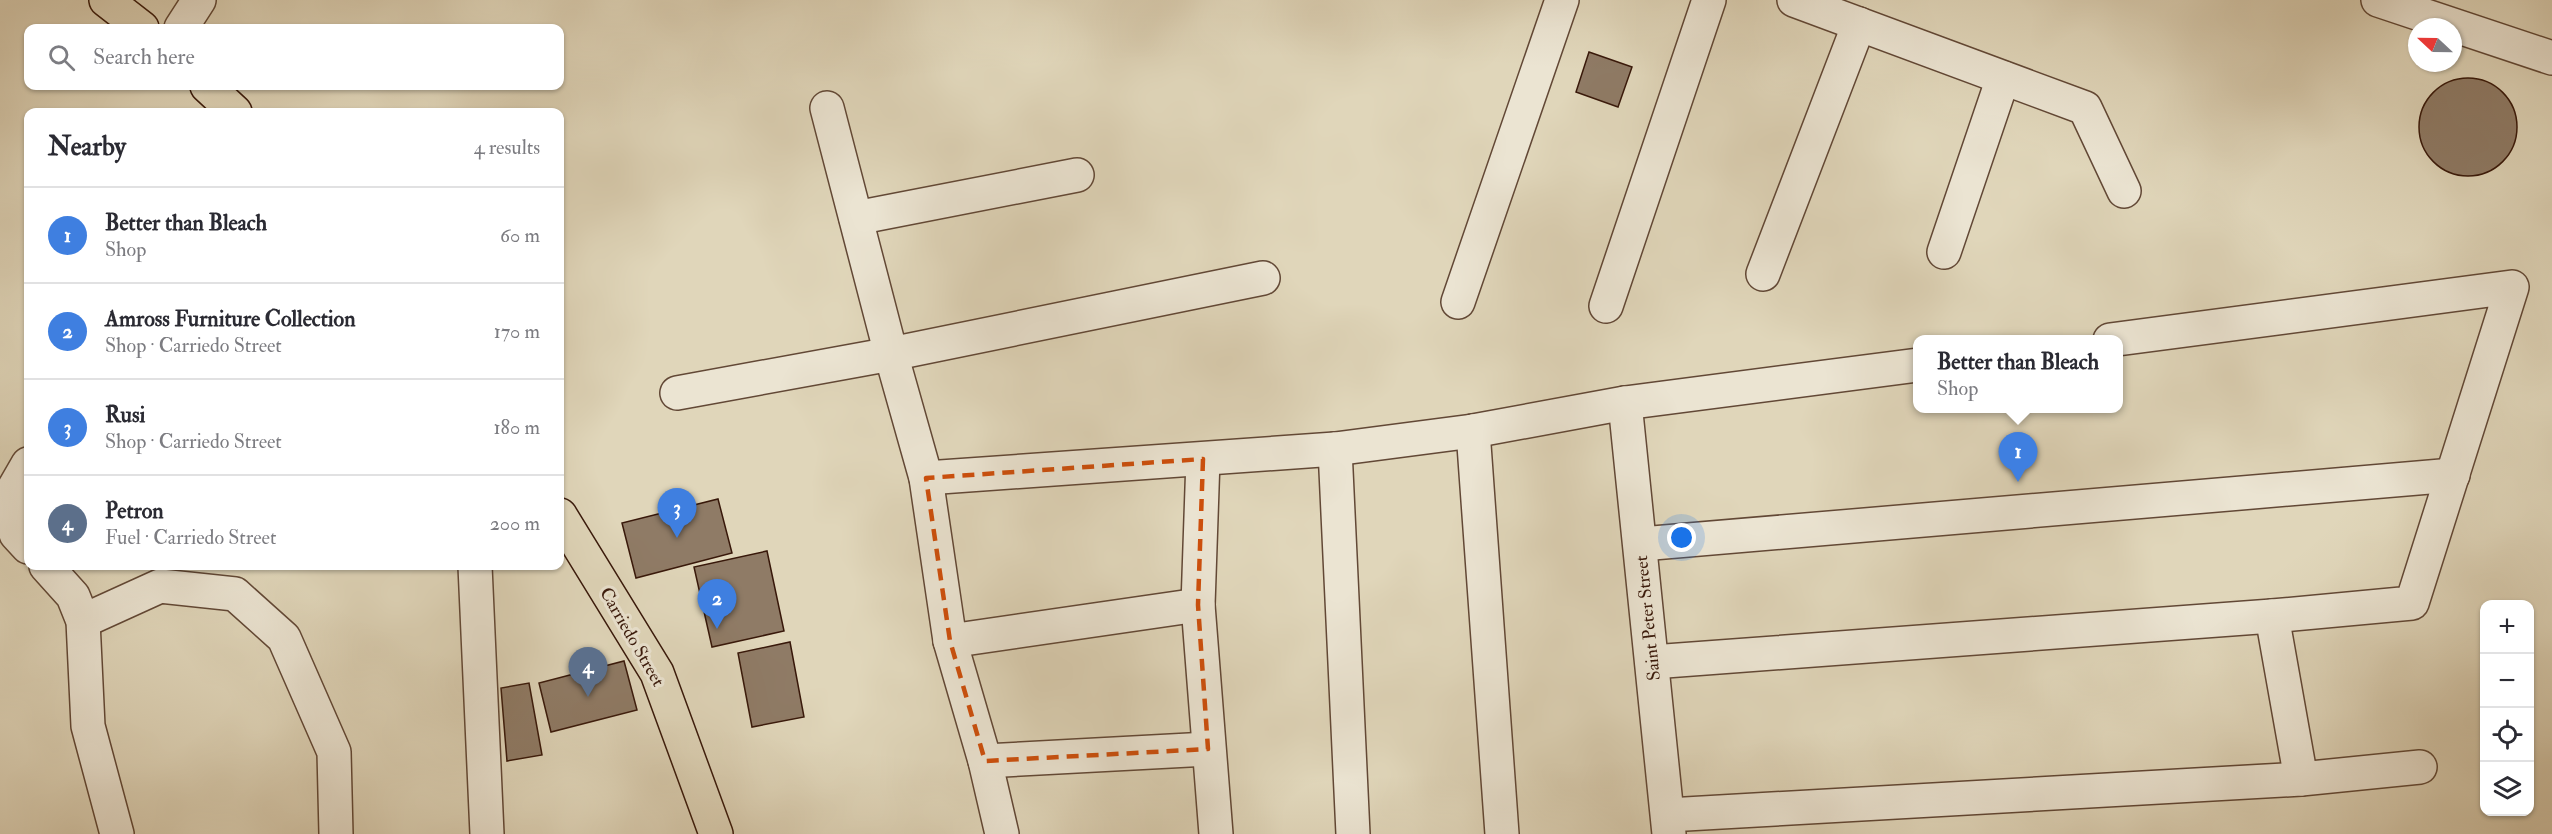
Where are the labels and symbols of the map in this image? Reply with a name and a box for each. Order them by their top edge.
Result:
north arrow [2408,18,2462,72]
pin: 1 [1998,432,2038,482]
pin: 3 [658,488,696,538]
your location [1667,523,1696,552]
street label: Saint Peter Street [1630,554,1666,682]
pin: 2 [698,580,736,629]
street label: Carriedo Street [594,583,670,691]
pin: 4 [568,648,608,697]

